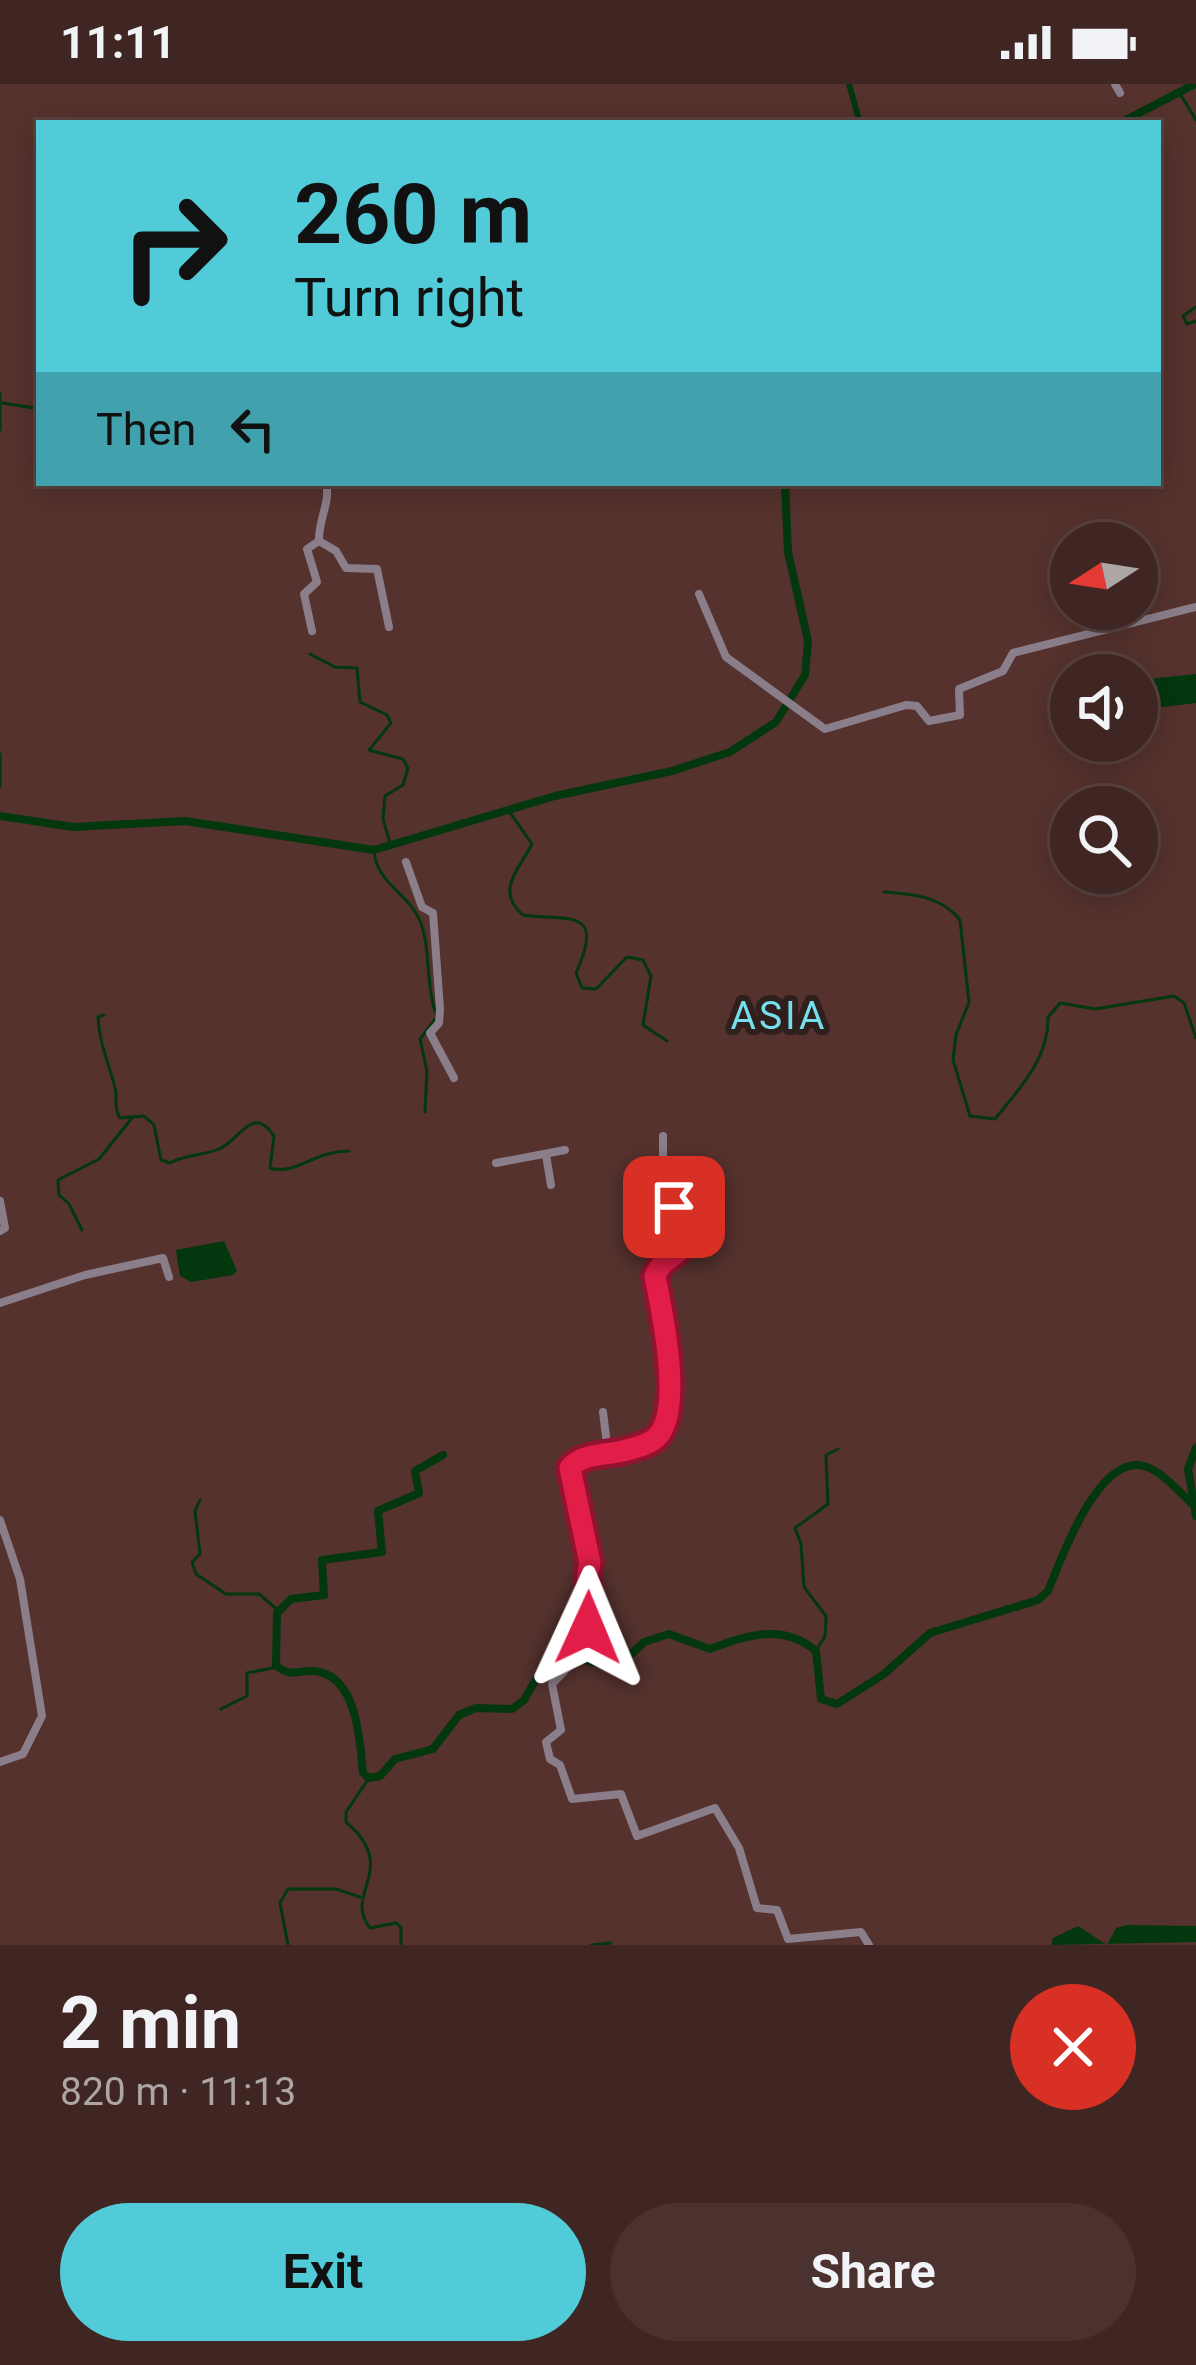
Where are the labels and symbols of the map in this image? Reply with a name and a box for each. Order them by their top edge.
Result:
north arrow [1050,522,1158,630]
district label: ASIA [731,993,828,1039]
pin [623,1156,725,1258]
position arrow [525,1565,651,1691]

